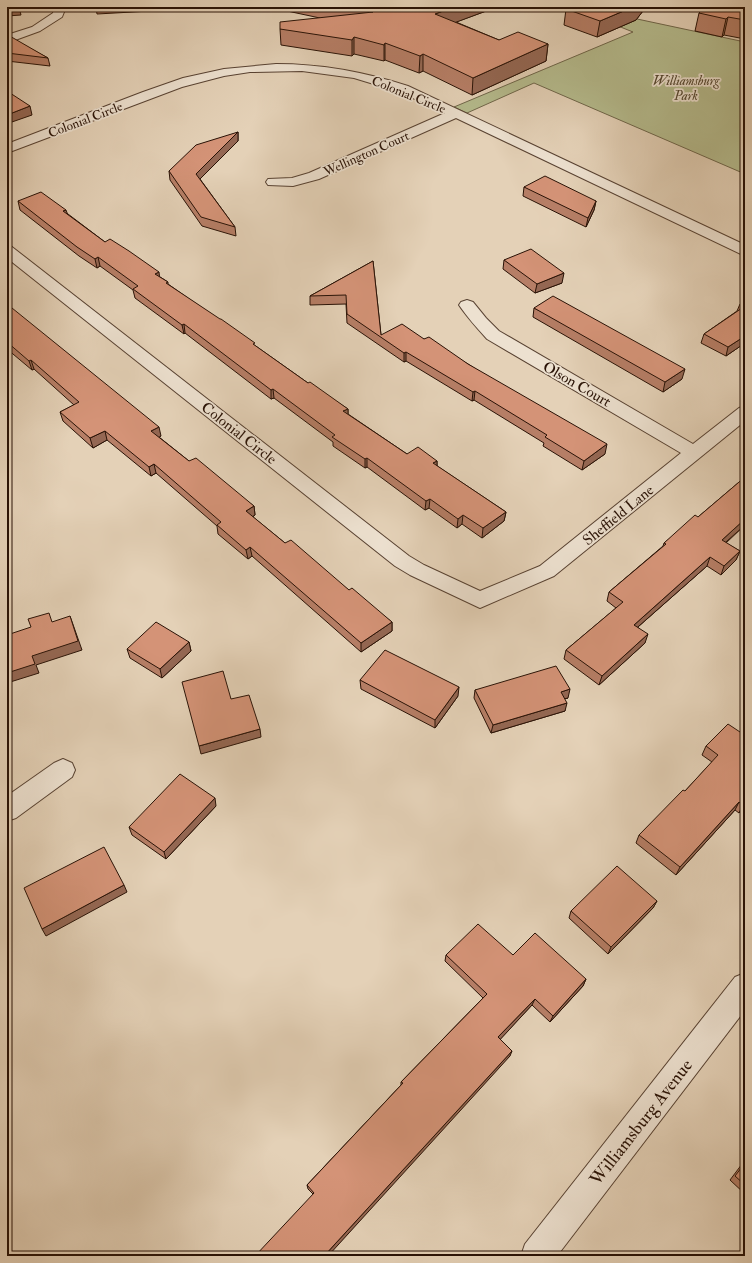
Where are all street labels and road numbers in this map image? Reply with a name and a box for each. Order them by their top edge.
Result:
street label: Colonial Circle [369,73,449,117]
street label: Colonial Circle [46,98,125,141]
street label: Wellington Court [320,128,412,180]
street label: Olson Court [539,357,614,412]
street label: Colonial Circle [197,398,280,469]
street label: Sheffield Lane [579,481,658,550]
street label: Williamsburg Avenue [584,1054,698,1191]

